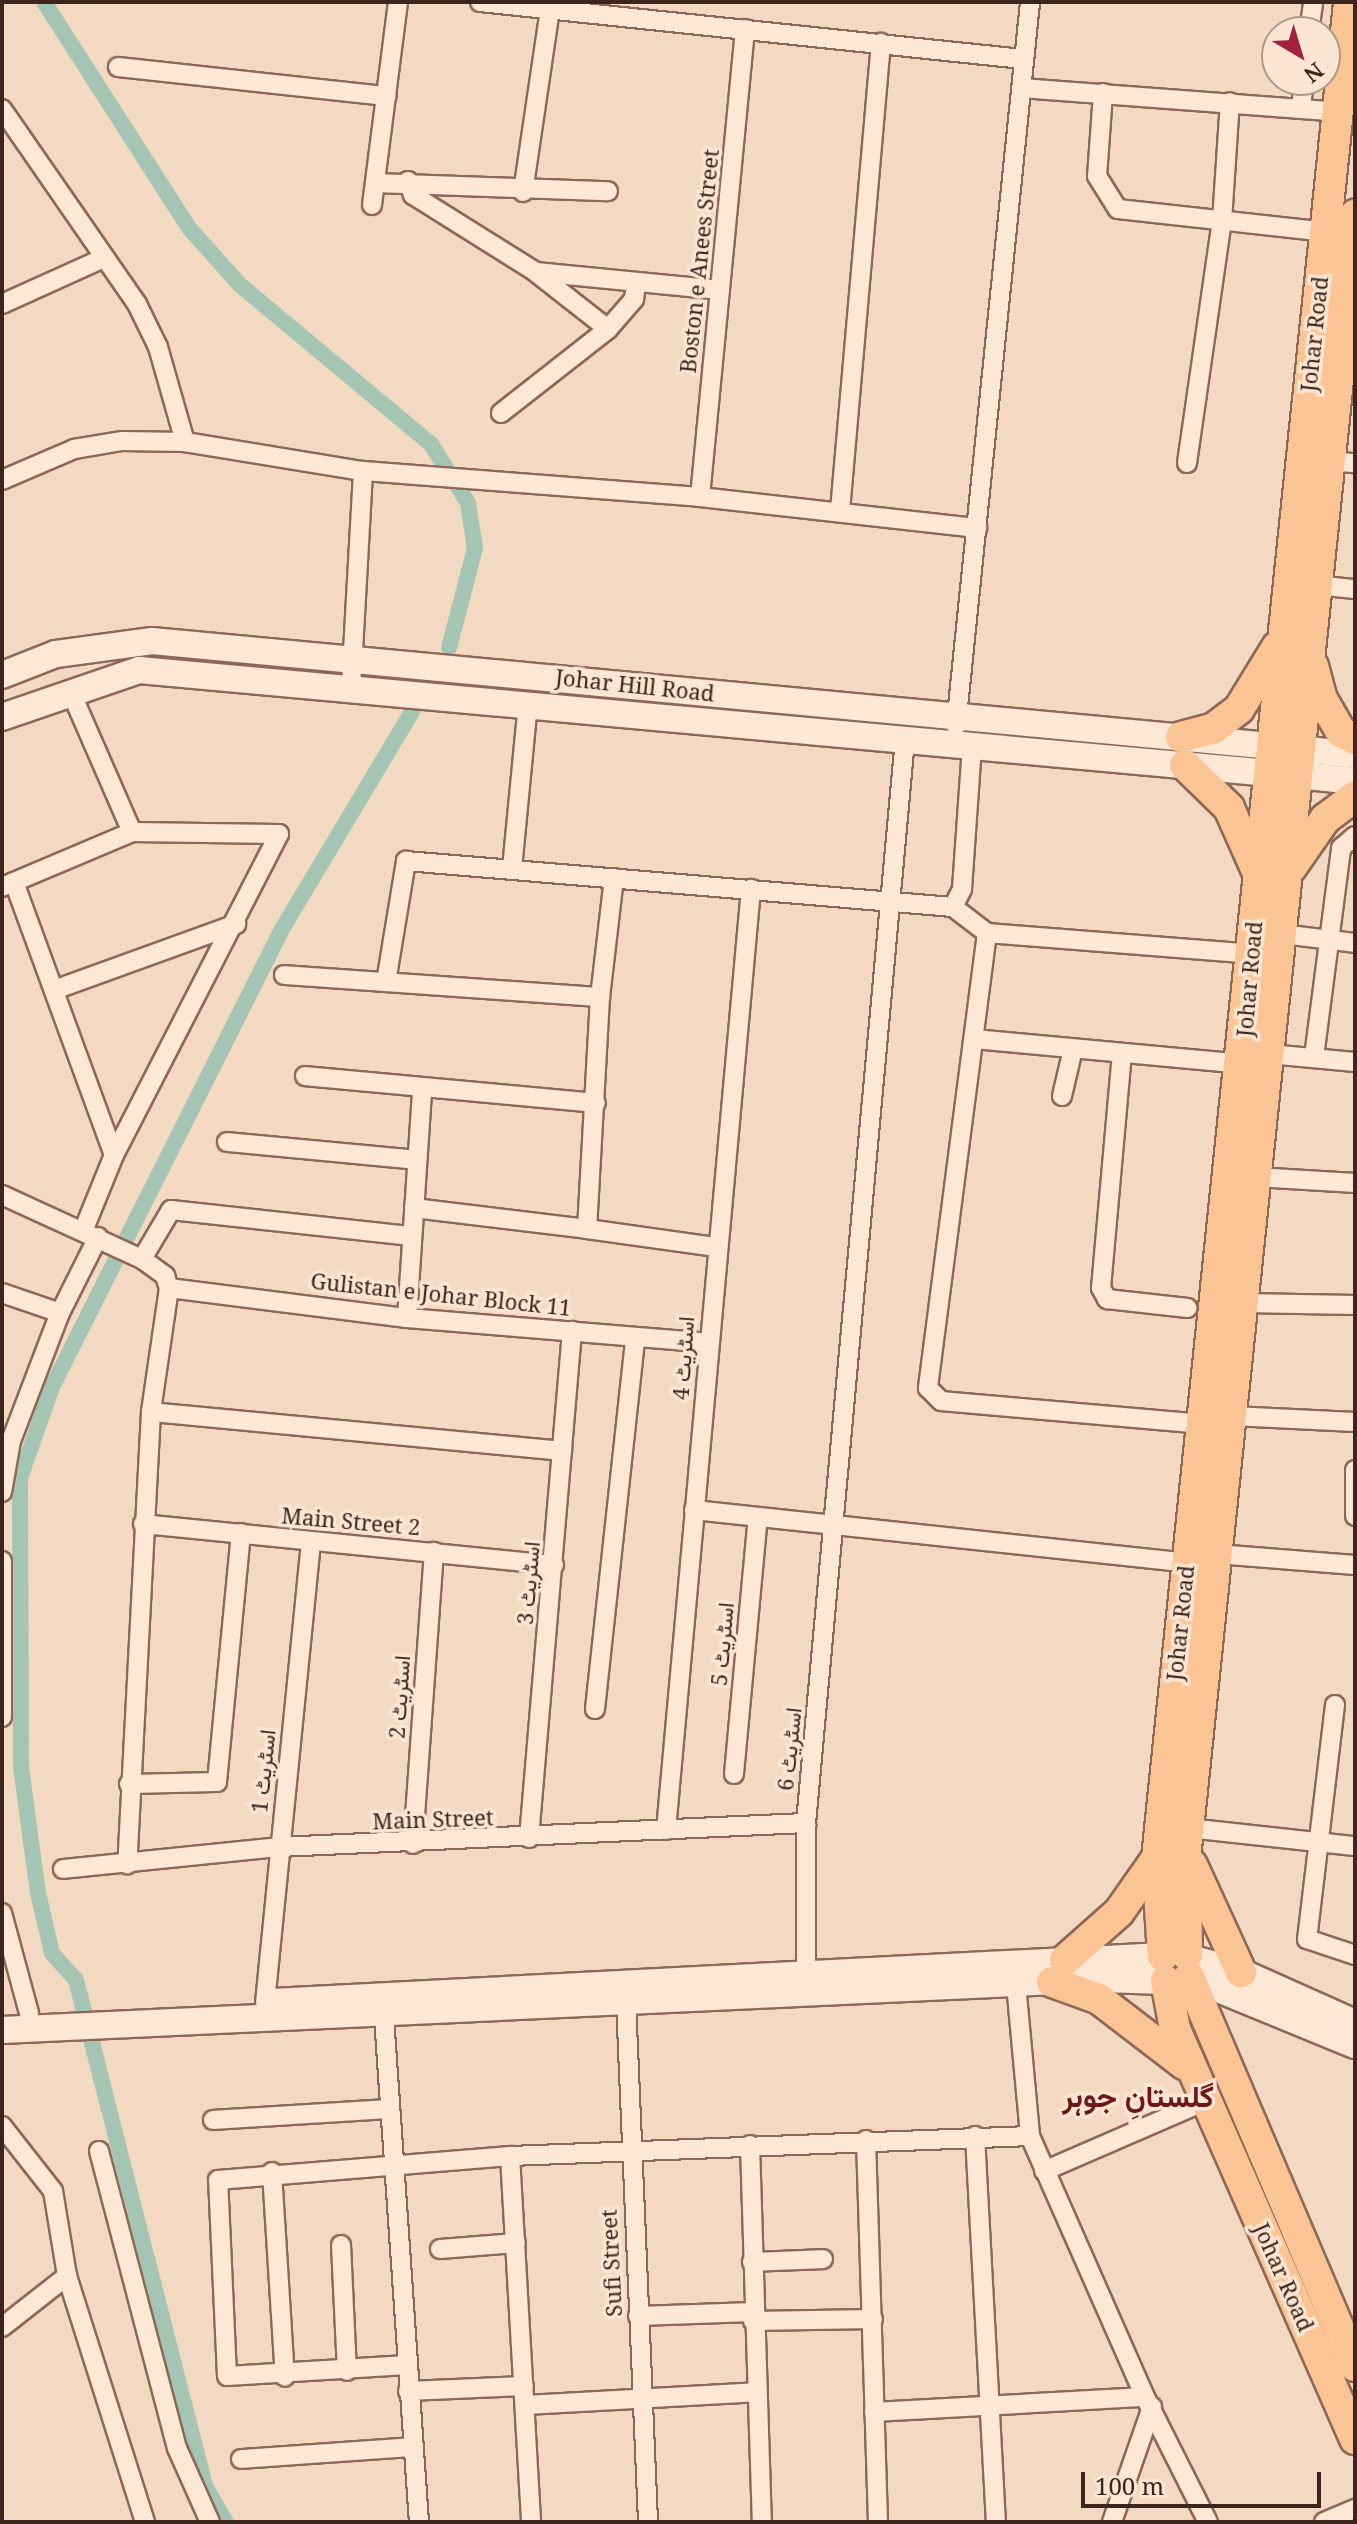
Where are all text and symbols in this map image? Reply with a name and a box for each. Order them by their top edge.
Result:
north arrow [1261,16,1341,96]
text: N [1298,56,1331,90]
street label: Boston e Anees Street [674,148,724,374]
street label: Johar Road [1295,275,1333,393]
street label: Johar Hill Road [554,664,716,706]
street label: Johar Road [1231,920,1267,1038]
street label: Gulistan e Johar Block 11 [309,1267,573,1321]
street label: اسٹریٹ 4 [667,1315,699,1401]
street label: Main Street 2 [280,1502,422,1540]
street label: اسٹریٹ 3 [511,1540,545,1626]
street label: Johar Road [1161,1564,1199,1682]
street label: اسٹریٹ 5 [705,1601,739,1687]
street label: اسٹریٹ 2 [383,1654,415,1740]
street label: اسٹریٹ 6 [771,1706,807,1792]
street label: اسٹریٹ 1 [245,1728,281,1814]
street label: Main Street [372,1804,494,1834]
district label: گلستانِ جوہر [1062,2078,1214,2114]
street label: Sufi Street [595,2209,627,2317]
street label: Johar Road [1248,2219,1320,2335]
scale bar [1085,2456,1325,2506]
text: 100 m [1095,2469,1164,2502]

